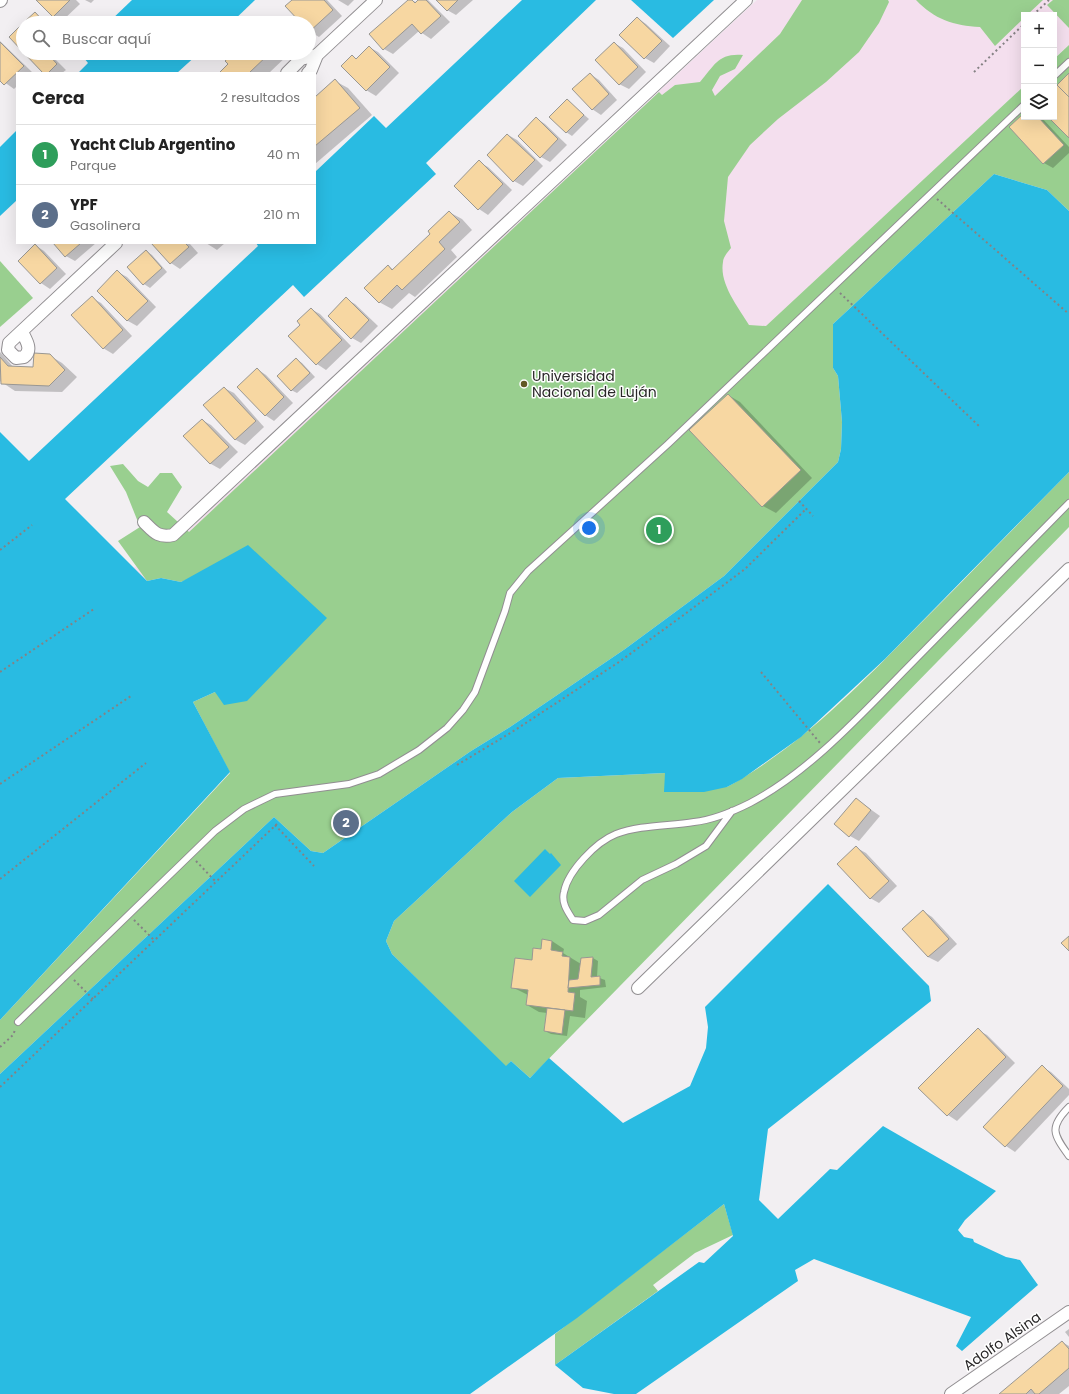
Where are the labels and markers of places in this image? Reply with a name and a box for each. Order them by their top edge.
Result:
place label: Universidad Nacional de Luján [532,366,657,402]
marker: Universidad Nacional de Luján [519,379,529,389]
pin: 1 [646,515,672,545]
pin: 2 [333,808,359,838]

